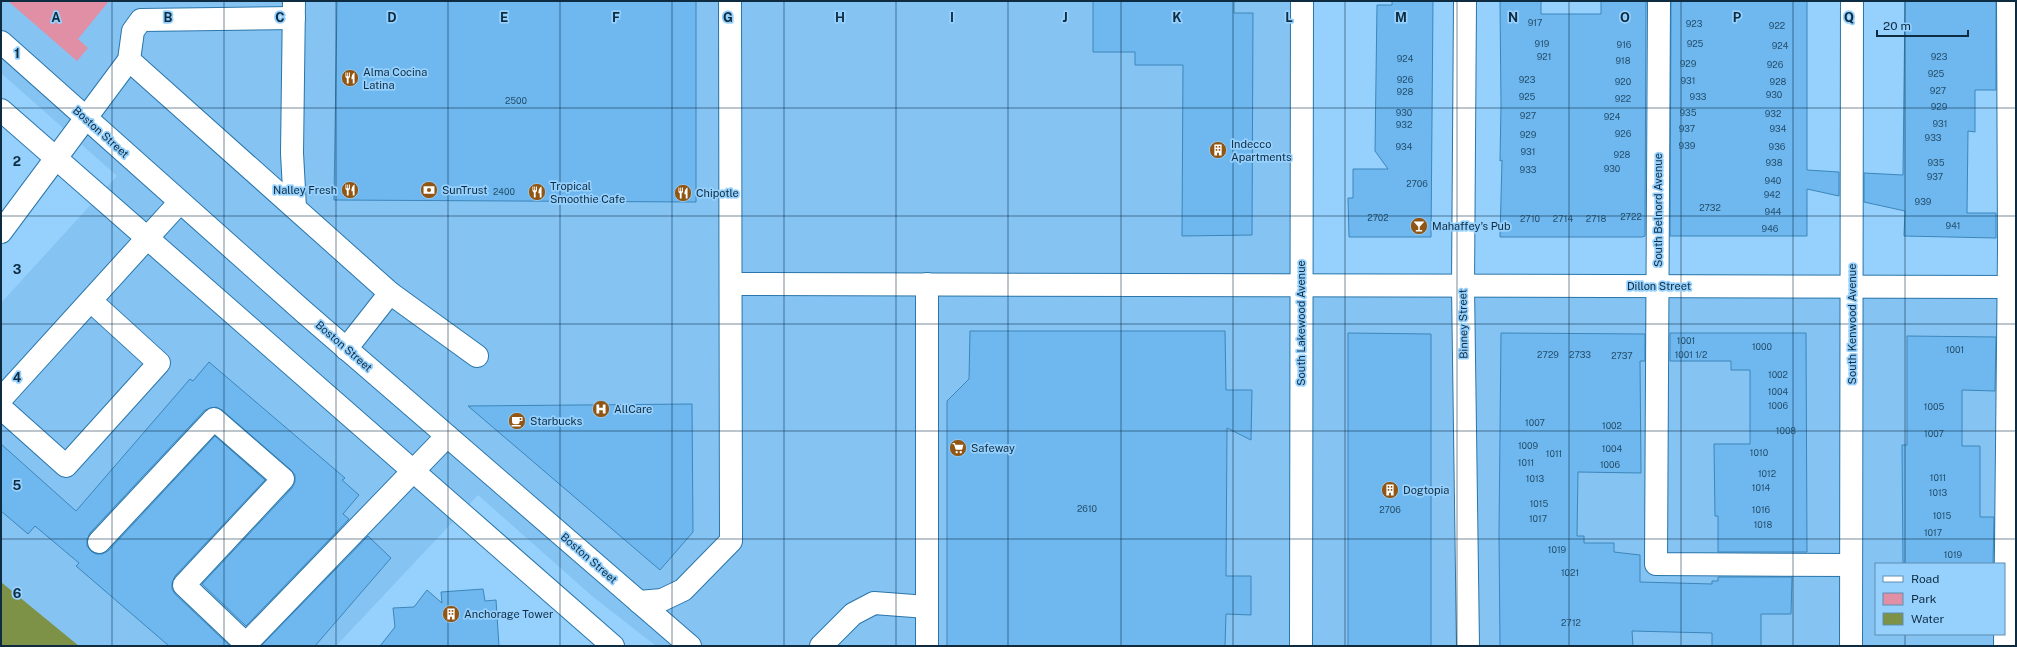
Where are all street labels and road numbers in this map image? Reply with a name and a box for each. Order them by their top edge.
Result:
street label: Boston Street [71,104,131,160]
street label: South Belnord Avenue [1652,153,1664,267]
street label: South Lakewood Avenue [1295,260,1307,386]
street label: South Kenwood Avenue [1846,264,1858,384]
street label: Dillon Street [1627,280,1691,292]
street label: Binney Street [1456,289,1470,359]
street label: Boston Street [313,318,375,374]
street label: Boston Street [558,530,620,586]

